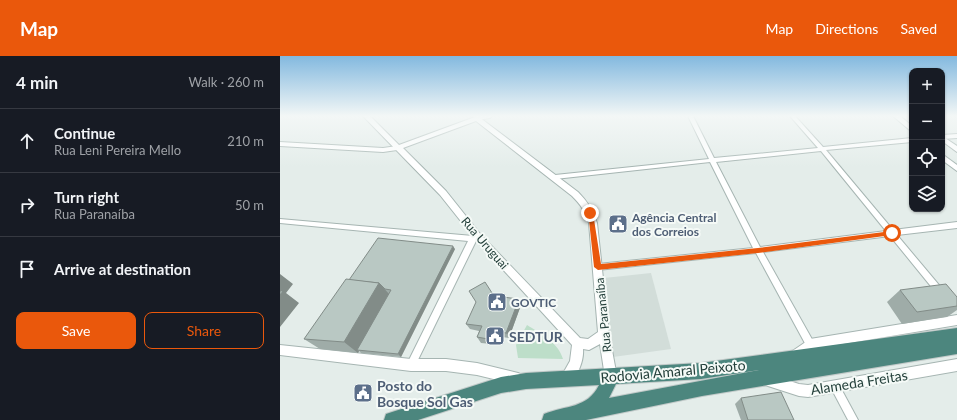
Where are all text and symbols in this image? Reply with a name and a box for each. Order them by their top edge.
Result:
text: Map [20,17,58,40]
text: Map [766,20,793,37]
text: Directions [815,20,878,37]
text: Saved [900,20,937,37]
map controls [909,68,945,212]
button: + [909,68,945,104]
text: 4 min [16,72,58,93]
text: Walk · 260 m [188,74,264,90]
button: − [909,104,945,140]
text: Continue [54,124,115,142]
icon: ahead [16,130,38,152]
text: 210 m [227,133,264,149]
button: locate [909,140,945,176]
text: Rua Leni Pereira Mello [54,142,181,158]
button: layers [909,176,945,212]
text: Turn right [54,188,119,206]
icon: right [16,194,38,216]
text: 50 m [235,197,264,213]
route end [581,204,599,222]
text: Rua Paranaíba [54,206,135,222]
place label: Agência Central dos Correios [631,210,716,239]
public building icon: Agência Central dos Correios [607,213,629,235]
street label: Rua Uruguai [458,214,512,272]
route start [883,224,901,242]
icon: arrive [16,258,38,280]
text: Arrive at destination [54,260,191,278]
street label: Rua Paranaíba [592,277,614,353]
public building icon: GOVTIC [486,291,508,313]
place label: GOVTIC [511,295,556,310]
button: Save [16,312,136,349]
button: Share [144,312,264,349]
public building icon: SEDTUR [484,325,506,347]
place label: SEDTUR [509,328,564,345]
street label: Rodovia Amaral Peixoto [600,356,746,386]
street label: Alameda Freitas [809,366,909,398]
place label: Posto do Bosque Sol Gas [377,377,473,410]
public building icon: Posto do Bosque Sol Gas [352,382,374,404]

